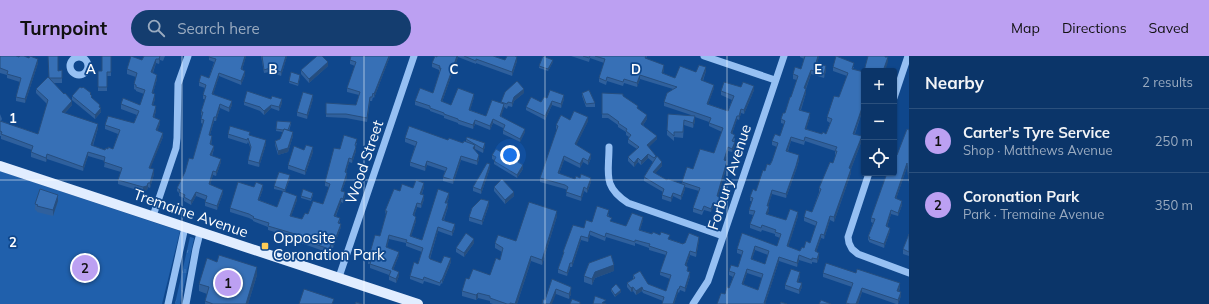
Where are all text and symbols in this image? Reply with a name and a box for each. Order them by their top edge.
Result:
search box [131,10,411,46]
text: Turnpoint [20,16,107,40]
icon: search [145,17,167,39]
text: Search here [177,19,260,38]
text: Map [1011,19,1040,37]
text: Directions [1062,19,1127,37]
text: Saved [1149,19,1189,37]
text: A [86,61,96,77]
text: B [269,61,278,77]
text: C [450,61,459,77]
text: D [631,61,641,77]
text: E [814,61,822,77]
map controls [861,68,897,176]
button: + [861,68,897,104]
text: Nearby [925,72,984,93]
text: 2 results [1142,74,1193,90]
button: − [861,104,897,140]
text: 1 [9,110,17,126]
street label: Wood Street [341,118,387,206]
street label: Forbury Avenue [703,122,755,232]
text: Carter's Tyre Service [963,123,1110,142]
text: 1 [934,133,942,149]
text: 250 m [1155,133,1193,149]
button: locate [861,140,897,176]
text: Shop · Matthews Avenue [963,142,1113,158]
your location [500,145,520,165]
street label: Tremaine Avenue [131,184,251,242]
text: Coronation Park [963,187,1079,206]
text: 2 [934,197,942,213]
text: 350 m [1155,197,1193,213]
text: Park · Tremaine Avenue [963,206,1104,222]
place label: Opposite Coronation Park [273,228,385,264]
text: 2 [9,234,17,250]
marker: Opposite Coronation Park [260,241,270,251]
pin: 2 [72,253,98,283]
pin: 1 [215,268,241,298]

